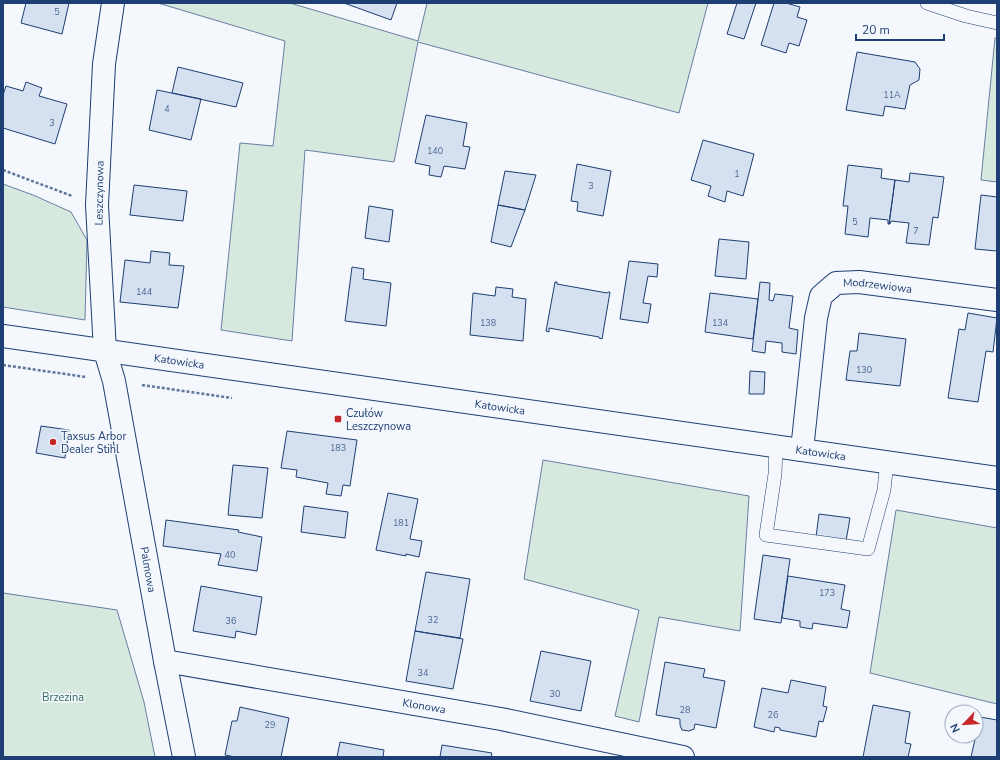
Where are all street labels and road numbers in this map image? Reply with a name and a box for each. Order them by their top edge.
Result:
street label: Leszczynowa [91,160,108,226]
street label: Modrzewiowa [843,275,913,297]
street label: Katowicka [153,351,205,373]
street label: Katowicka [474,396,526,419]
street label: Katowicka [794,442,847,464]
street label: Palmowa [136,546,159,594]
street label: Klonowa [401,695,447,717]

